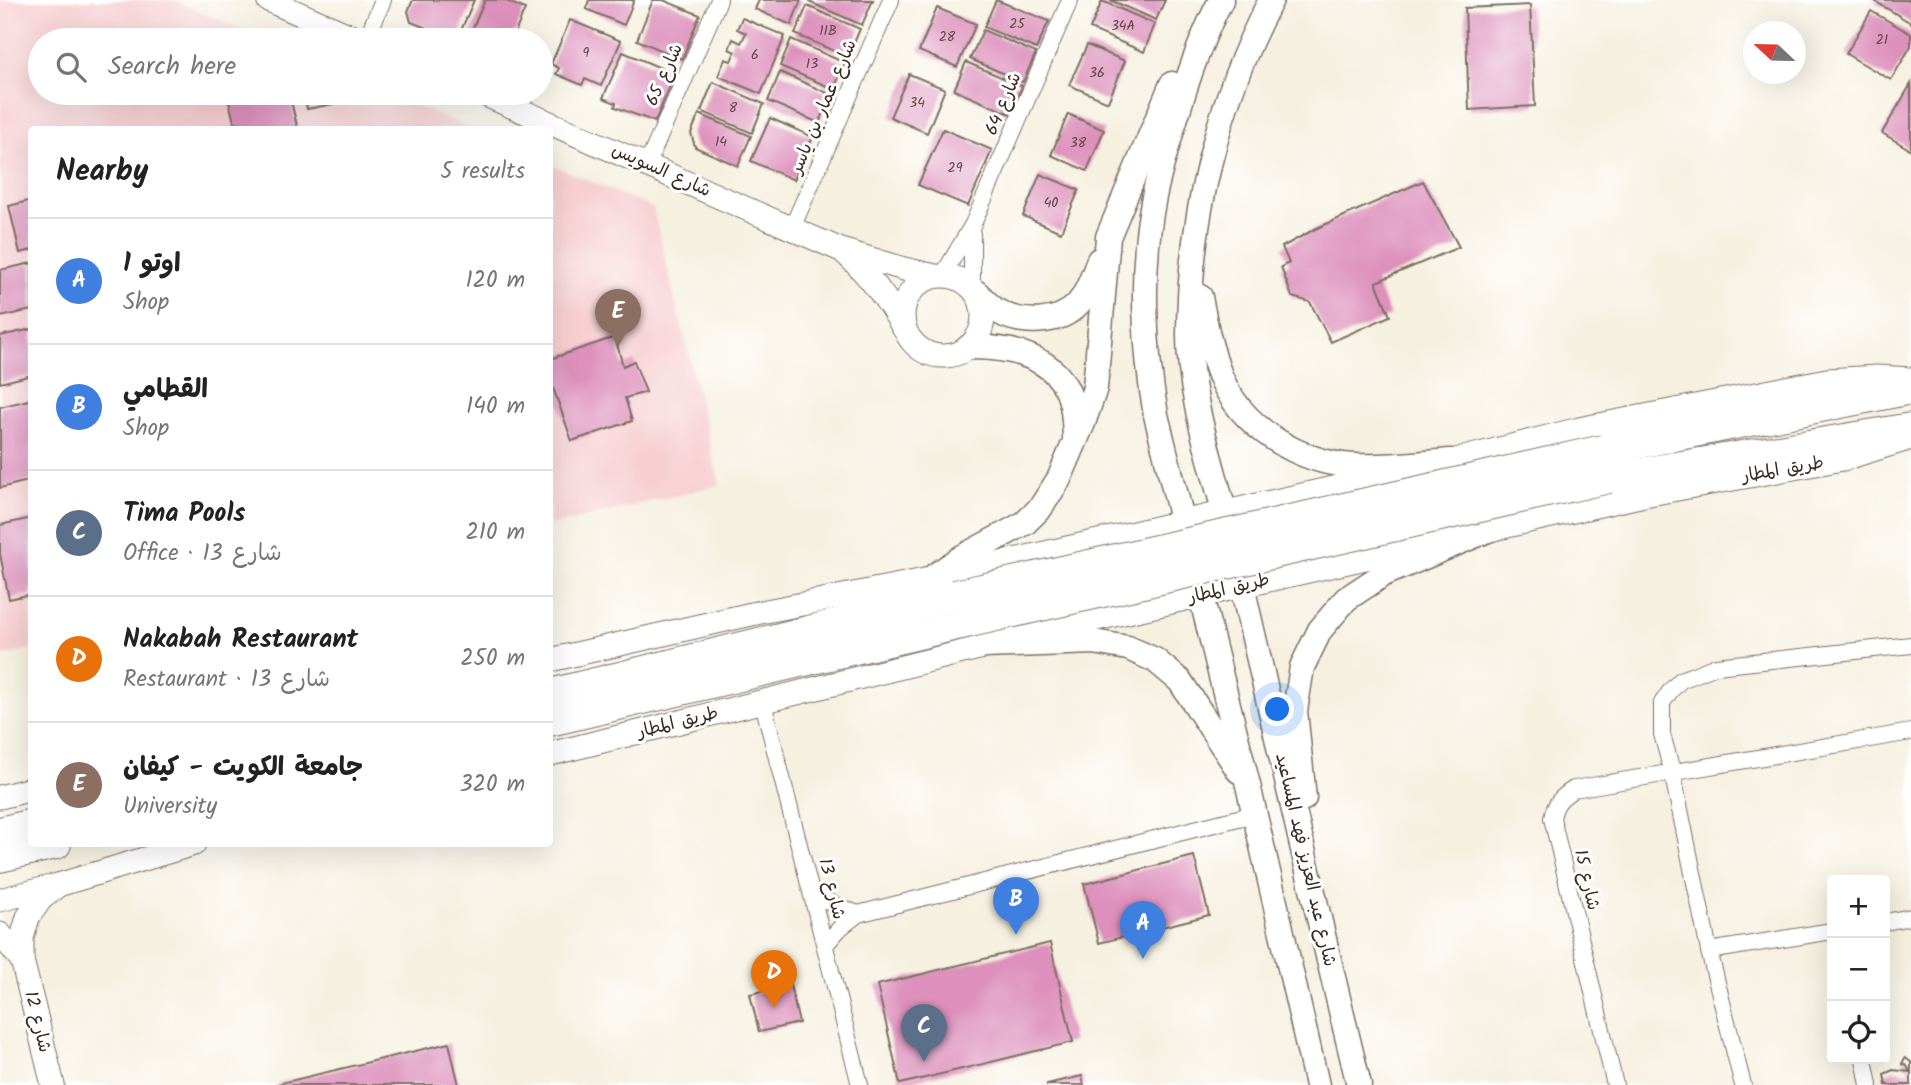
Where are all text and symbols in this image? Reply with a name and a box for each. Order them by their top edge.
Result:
house number: 25 [1009,13,1026,35]
house number: 34A [1111,15,1135,37]
house number: 11B [819,20,837,42]
north arrow [1743,21,1806,84]
house number: 28 [939,26,956,48]
search box [28,28,553,105]
house number: 21 [1876,29,1888,51]
street label: شارع عمار بن ياسر [782,35,865,181]
street label: شارع 65 [638,39,692,111]
house number: 9 [583,42,590,64]
house number: 6 [751,44,759,66]
text: Search here [108,46,236,88]
icon: search [52,48,90,86]
house number: 13 [806,53,818,75]
house number: 36 [1089,62,1105,84]
street label: شارع 64 [978,68,1030,140]
house number: 34 [909,92,925,114]
house number: 8 [729,97,738,119]
house number: 14 [715,131,727,153]
house number: 38 [1070,132,1087,154]
street label: شارع السويس [607,136,715,206]
text: Nearby [56,148,148,196]
text: 5 results [440,154,525,190]
house number: 29 [948,157,963,179]
house number: 40 [1044,192,1058,214]
text: اوتو 1 [123,243,181,285]
text: A [72,263,86,299]
text: 120 m [465,263,525,299]
text: Shop [123,285,169,321]
pin: E [595,289,641,347]
text: القطامي [123,369,208,411]
text: B [72,389,86,425]
text: 140 m [466,389,525,425]
text: Shop [123,411,169,447]
street label: طريق المطار [1738,449,1826,492]
text: Tima Pools [123,493,246,535]
text: C [72,515,86,551]
text: 210 m [465,515,525,551]
text: Office · شارع 13 [123,536,282,572]
street label: طريق المطار [1183,566,1273,613]
text: Nakabah Restaurant [123,619,358,661]
text: D [71,641,87,677]
text: 250 m [460,641,525,677]
text: Restaurant · شارع 13 [123,662,330,698]
your location [1260,692,1294,726]
street label: طريق المطار [632,699,722,748]
text: جامعة الكويت - كيفان [123,747,363,789]
street label: شارع عبد العزيز فهد المساعيد [1266,750,1344,970]
text: E [73,767,85,803]
text: 320 m [459,767,525,803]
text: University [123,789,217,825]
street label: شارع 15 [1565,847,1607,913]
street label: شارع 13 [809,855,853,923]
map controls [1827,875,1890,1064]
button: + [1827,875,1890,938]
pin: B [993,877,1039,935]
pin: A [1120,901,1166,959]
button: − [1827,938,1890,1001]
pin: D [751,950,797,1008]
street label: شارع 12 [15,988,59,1056]
button: locate [1827,1001,1890,1064]
pin: C [901,1004,947,1062]

